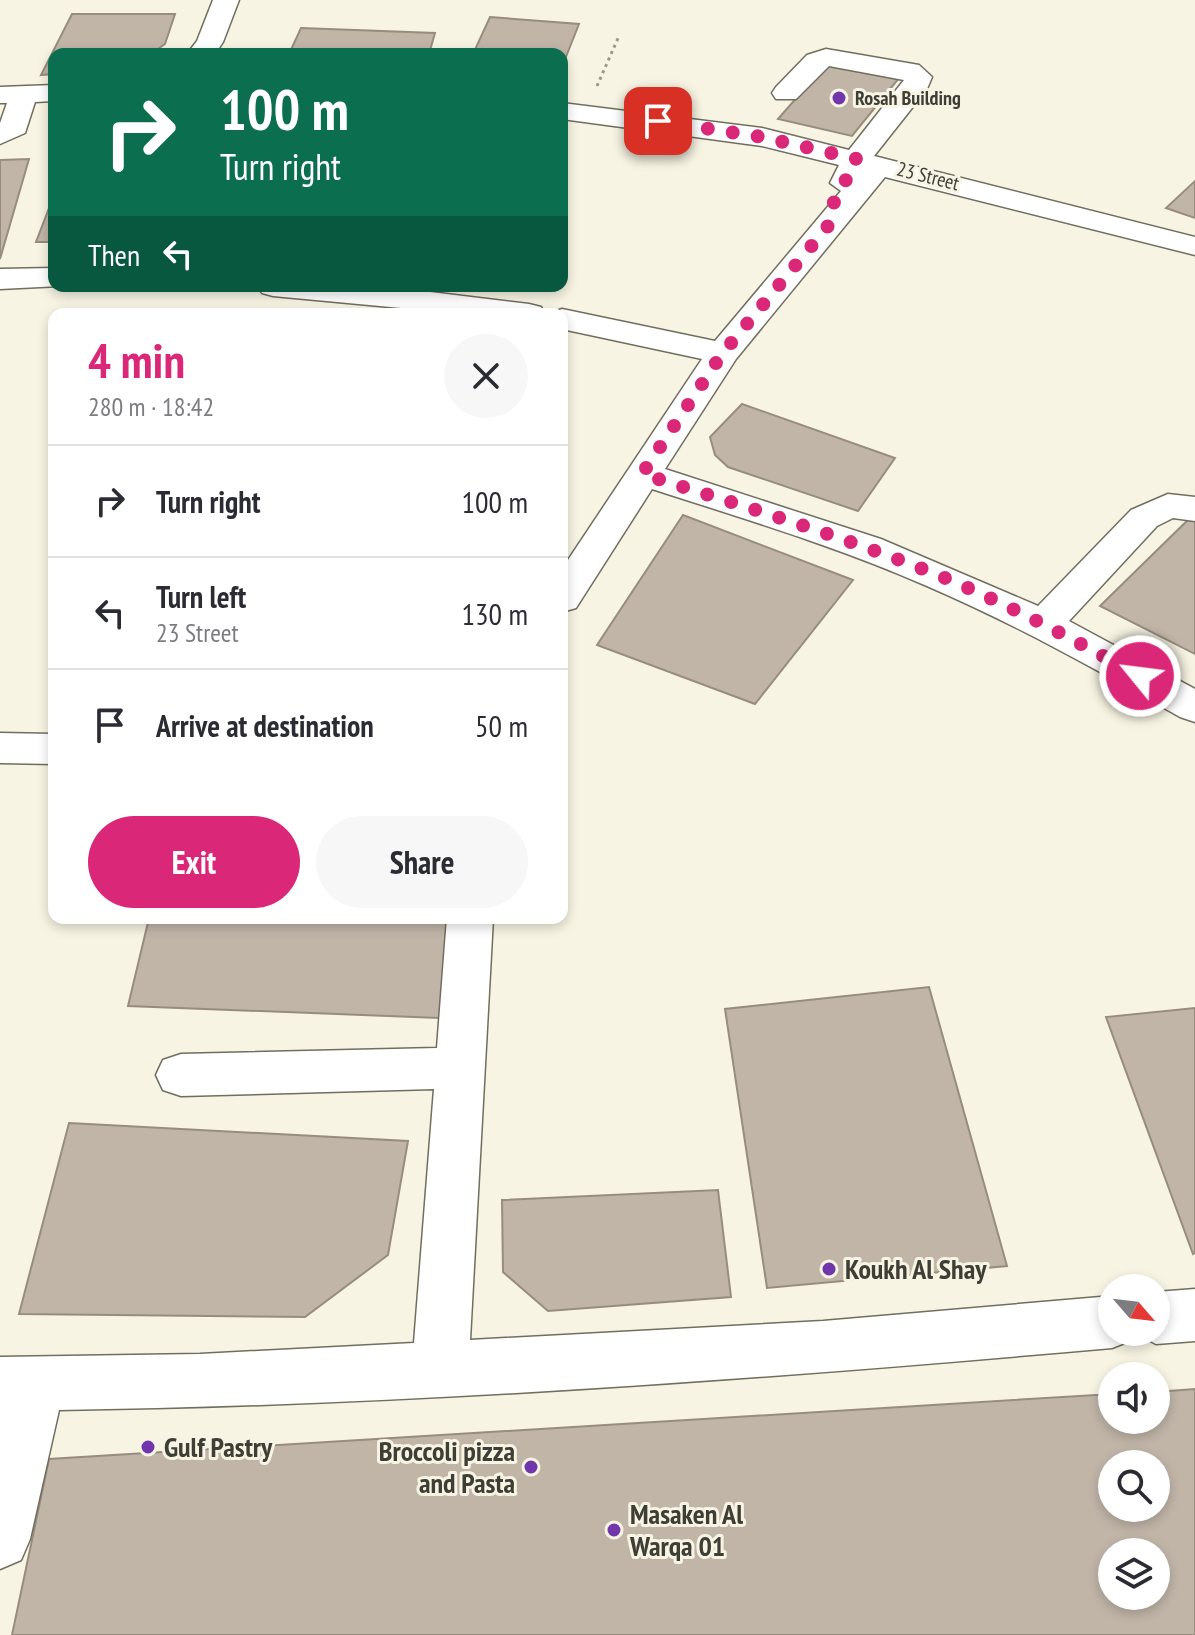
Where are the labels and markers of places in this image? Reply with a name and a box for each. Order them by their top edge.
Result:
place label: Rosah Building [855,85,961,111]
pin [624,87,692,155]
marker: Rosah Building [830,89,848,107]
place label: Koukh Al Shay [845,1250,987,1287]
marker: Koukh Al Shay [820,1260,838,1278]
place label: Gulf Pastry [164,1428,273,1465]
place label: Broccoli pizza and Pasta [379,1432,515,1501]
marker: Gulf Pastry [139,1438,157,1456]
marker: Broccoli pizza and Pasta [522,1458,540,1476]
place label: Masaken Al Warqa 01 [629,1495,743,1564]
marker: Masaken Al Warqa 01 [605,1521,623,1539]

